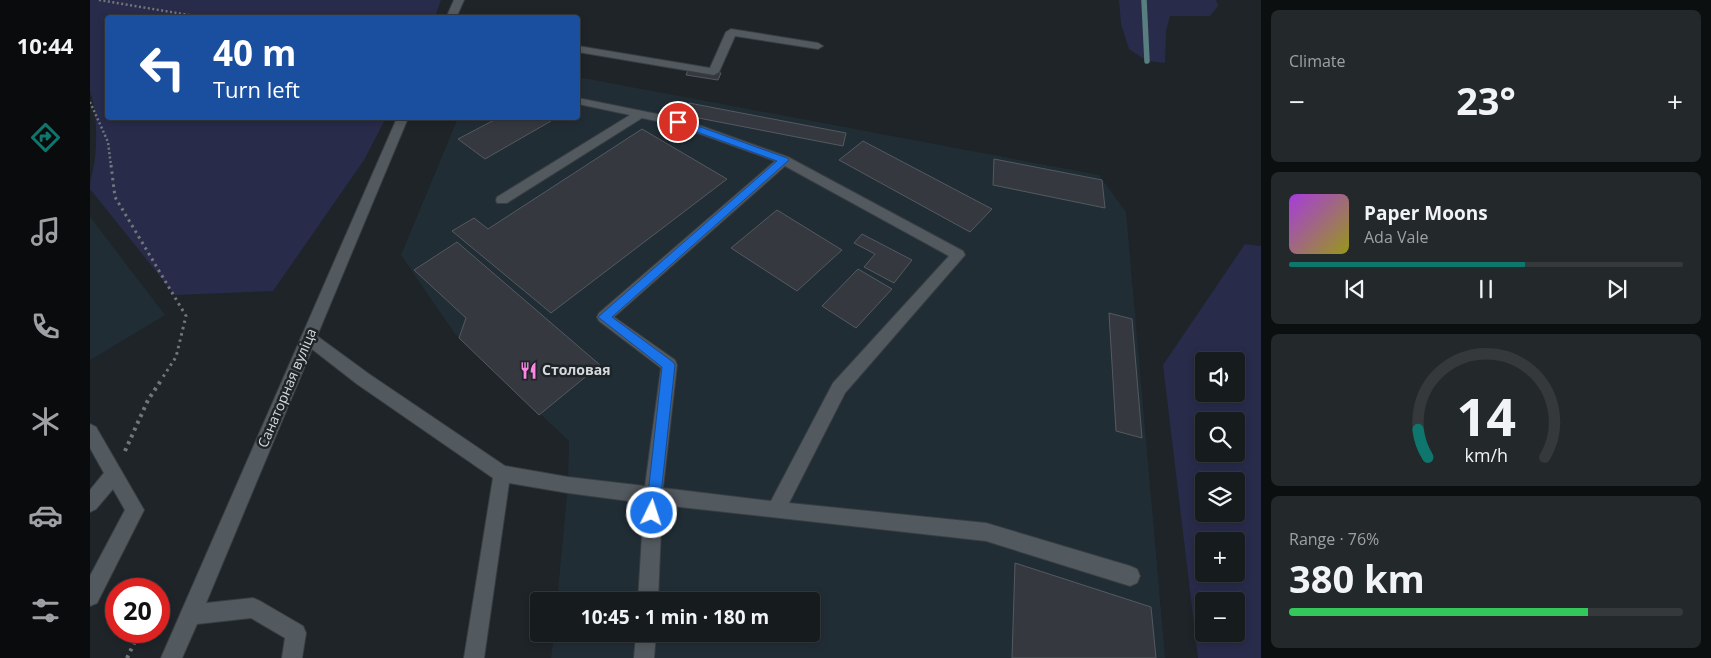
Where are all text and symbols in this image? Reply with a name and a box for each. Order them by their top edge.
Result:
text: 40 m [213,29,296,76]
text: 10:44 [17,30,73,60]
icon: left [130,35,195,100]
text: Climate [1289,50,1346,72]
text: Turn left [213,74,300,104]
text: 23° [1456,74,1516,126]
text: − [1289,82,1305,120]
text: + [1667,82,1683,120]
pin [657,101,699,143]
icon: arrive [664,108,692,136]
icon: directions [28,120,63,155]
text: Paper Moons [1364,200,1488,226]
icon: music [28,214,63,249]
text: Ada Vale [1364,226,1428,248]
icon: previous [1341,275,1369,303]
icon: pause [1472,275,1500,303]
icon: next [1603,275,1631,303]
icon: phone [28,309,63,344]
street label: Санаторная вуліца [253,325,320,450]
map controls [1195,352,1245,642]
button: sound [1195,352,1245,402]
restaurant icon: Столовая [518,360,538,380]
place label: Столовая [542,360,611,379]
text: 14 [1456,380,1516,451]
icon: climate [28,404,63,439]
button: search [1195,412,1245,462]
text: km/h [1464,443,1508,467]
button: layers [1195,472,1245,522]
position arrow [625,486,677,538]
icon: car [28,498,63,533]
text: Range · 76% [1289,528,1379,550]
button: + [1195,532,1245,582]
text: 380 km [1289,552,1425,604]
speed limit sign: 20 [105,578,170,643]
button: − [1195,592,1245,642]
icon: filters [28,593,63,628]
text: 10:45 · 1 min · 180 m [581,604,769,630]

